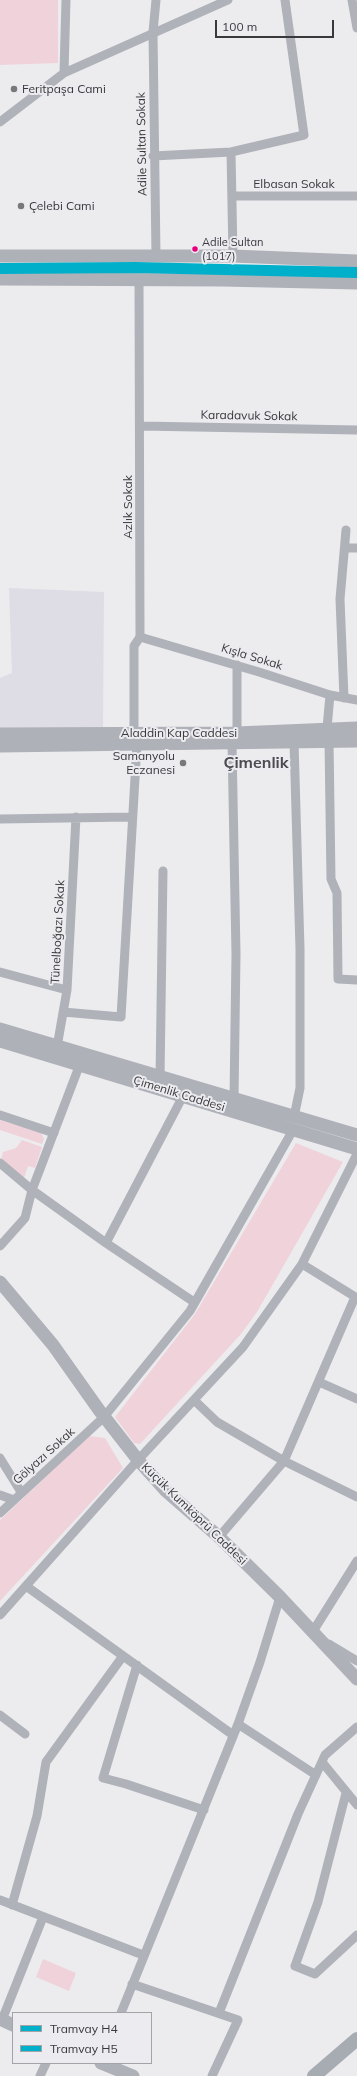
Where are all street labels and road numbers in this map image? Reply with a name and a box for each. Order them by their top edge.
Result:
street label: Adile Sultan Sokak [134,92,150,196]
street label: Elbasan Sokak [253,177,335,191]
street label: Karadavuk Sokak [200,408,298,424]
street label: Azlık Sokak [121,475,135,539]
street label: Kışla Sokak [220,641,284,673]
street label: Aladdin Kap Caddesi [121,726,237,740]
street label: Tünelboğazı Sokak [48,880,68,984]
street label: Çimenlik Caddesi [131,1073,227,1115]
street label: Gölyazı Sokak [10,1425,78,1487]
street label: Küçük Kumköprü Caddesi [138,1460,250,1568]

